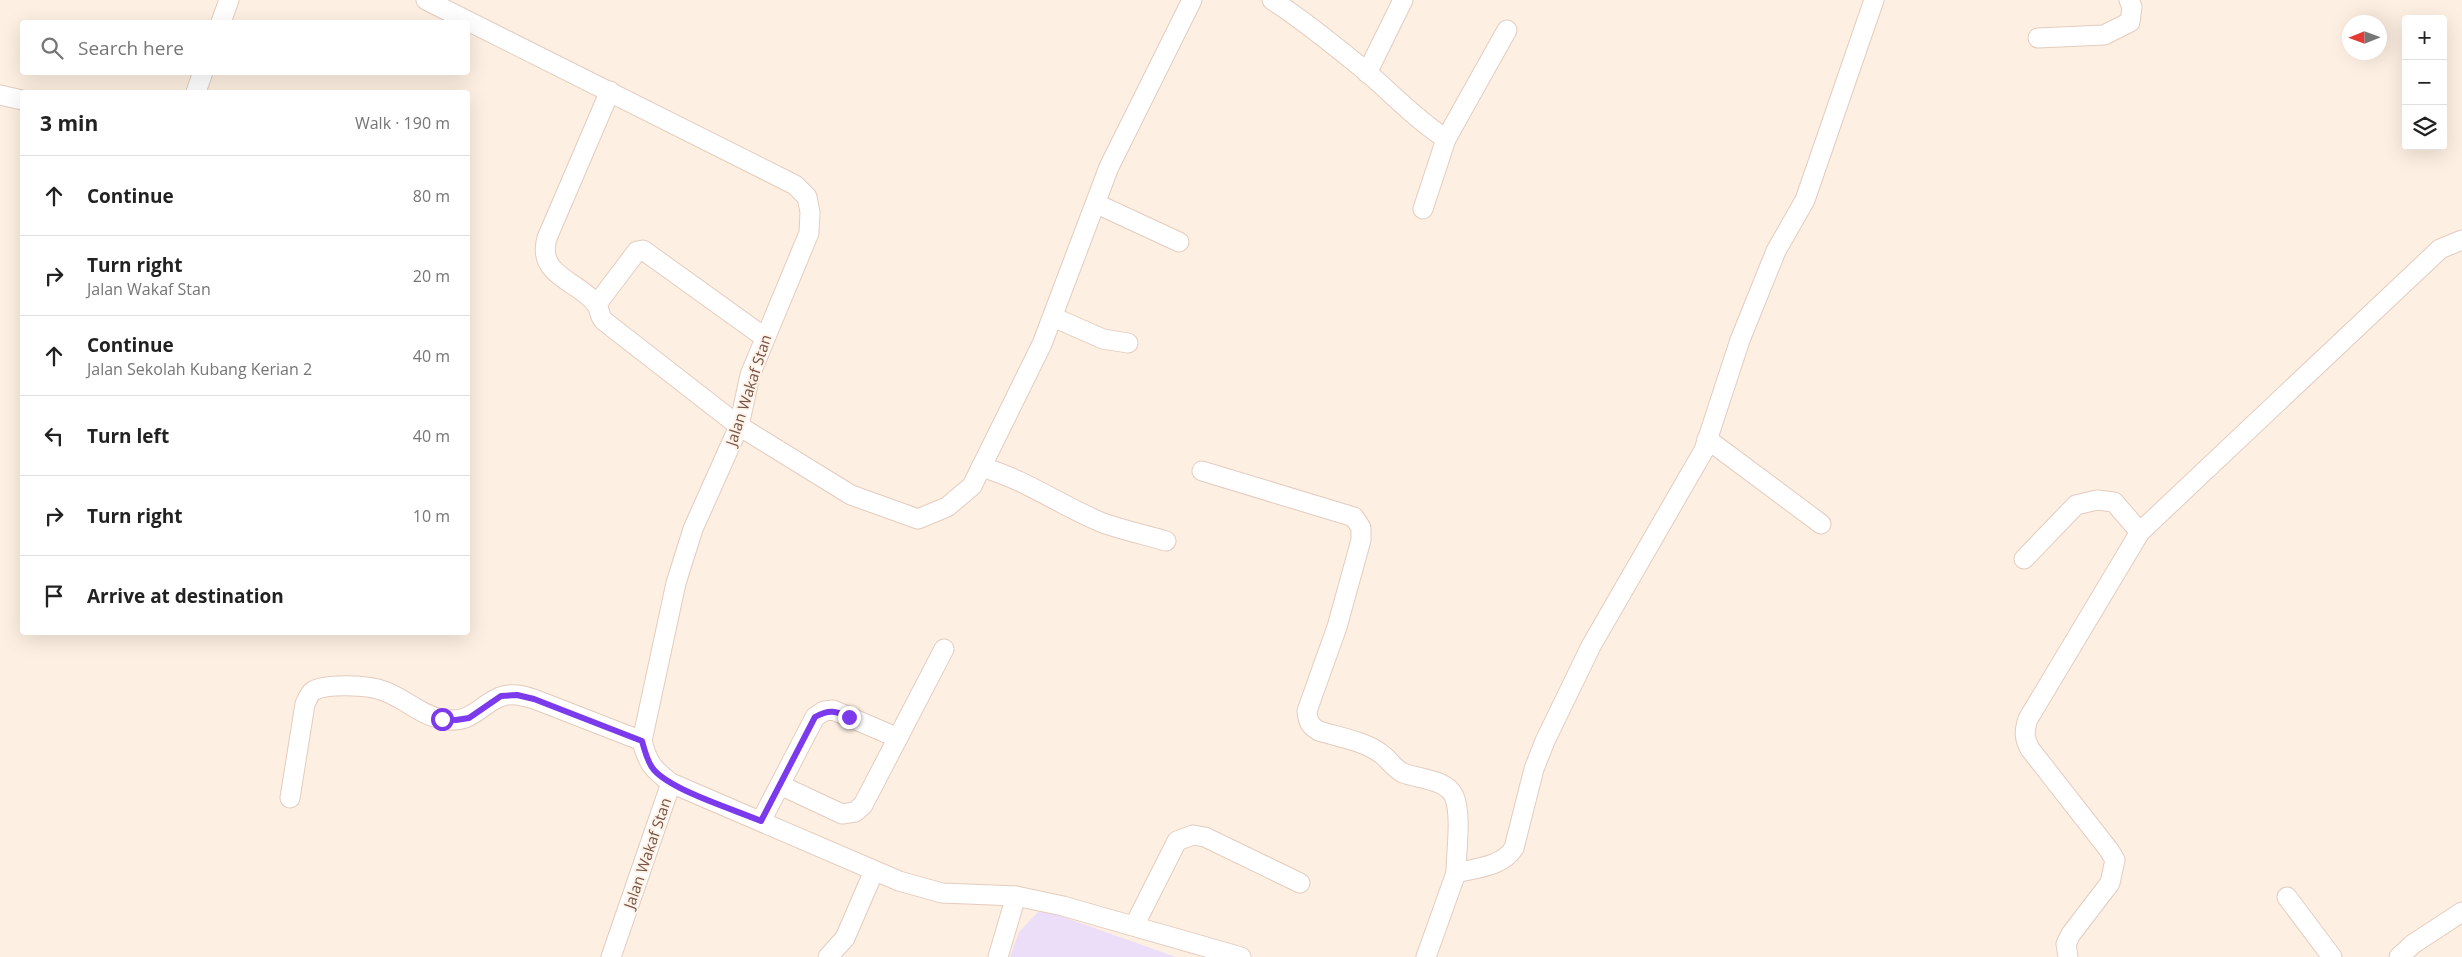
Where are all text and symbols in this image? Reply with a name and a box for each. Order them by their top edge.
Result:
north arrow [2342,15,2387,60]
map controls [2402,15,2447,150]
button: + [2402,15,2447,60]
search box [20,20,470,75]
icon: search [38,34,66,62]
text: Search here [78,35,184,61]
button: − [2402,60,2447,105]
button: layers [2402,105,2447,150]
text: 3 min [40,109,98,137]
text: Walk · 190 m [355,112,450,134]
icon: ahead [40,182,68,210]
text: Continue [87,183,174,209]
text: 80 m [413,185,450,207]
text: Turn right [87,252,182,278]
icon: right [40,262,68,290]
text: 20 m [413,265,450,287]
text: Jalan Wakaf Stan [87,278,211,300]
text: Continue [87,332,174,358]
street label: Jalan Wakaf Stan [720,332,775,450]
icon: ahead [40,342,68,370]
text: 40 m [413,345,450,367]
text: Jalan Sekolah Kubang Kerian 2 [87,358,312,380]
icon: left [40,422,68,450]
text: Turn left [87,423,169,449]
text: 40 m [413,425,450,447]
icon: right [40,502,68,530]
text: Turn right [87,503,182,529]
text: 10 m [413,505,450,527]
icon: arrive [40,582,68,610]
text: Arrive at destination [87,583,284,609]
route end [838,706,861,729]
route start [431,708,454,731]
street label: Jalan Wakaf Stan [618,795,675,913]

